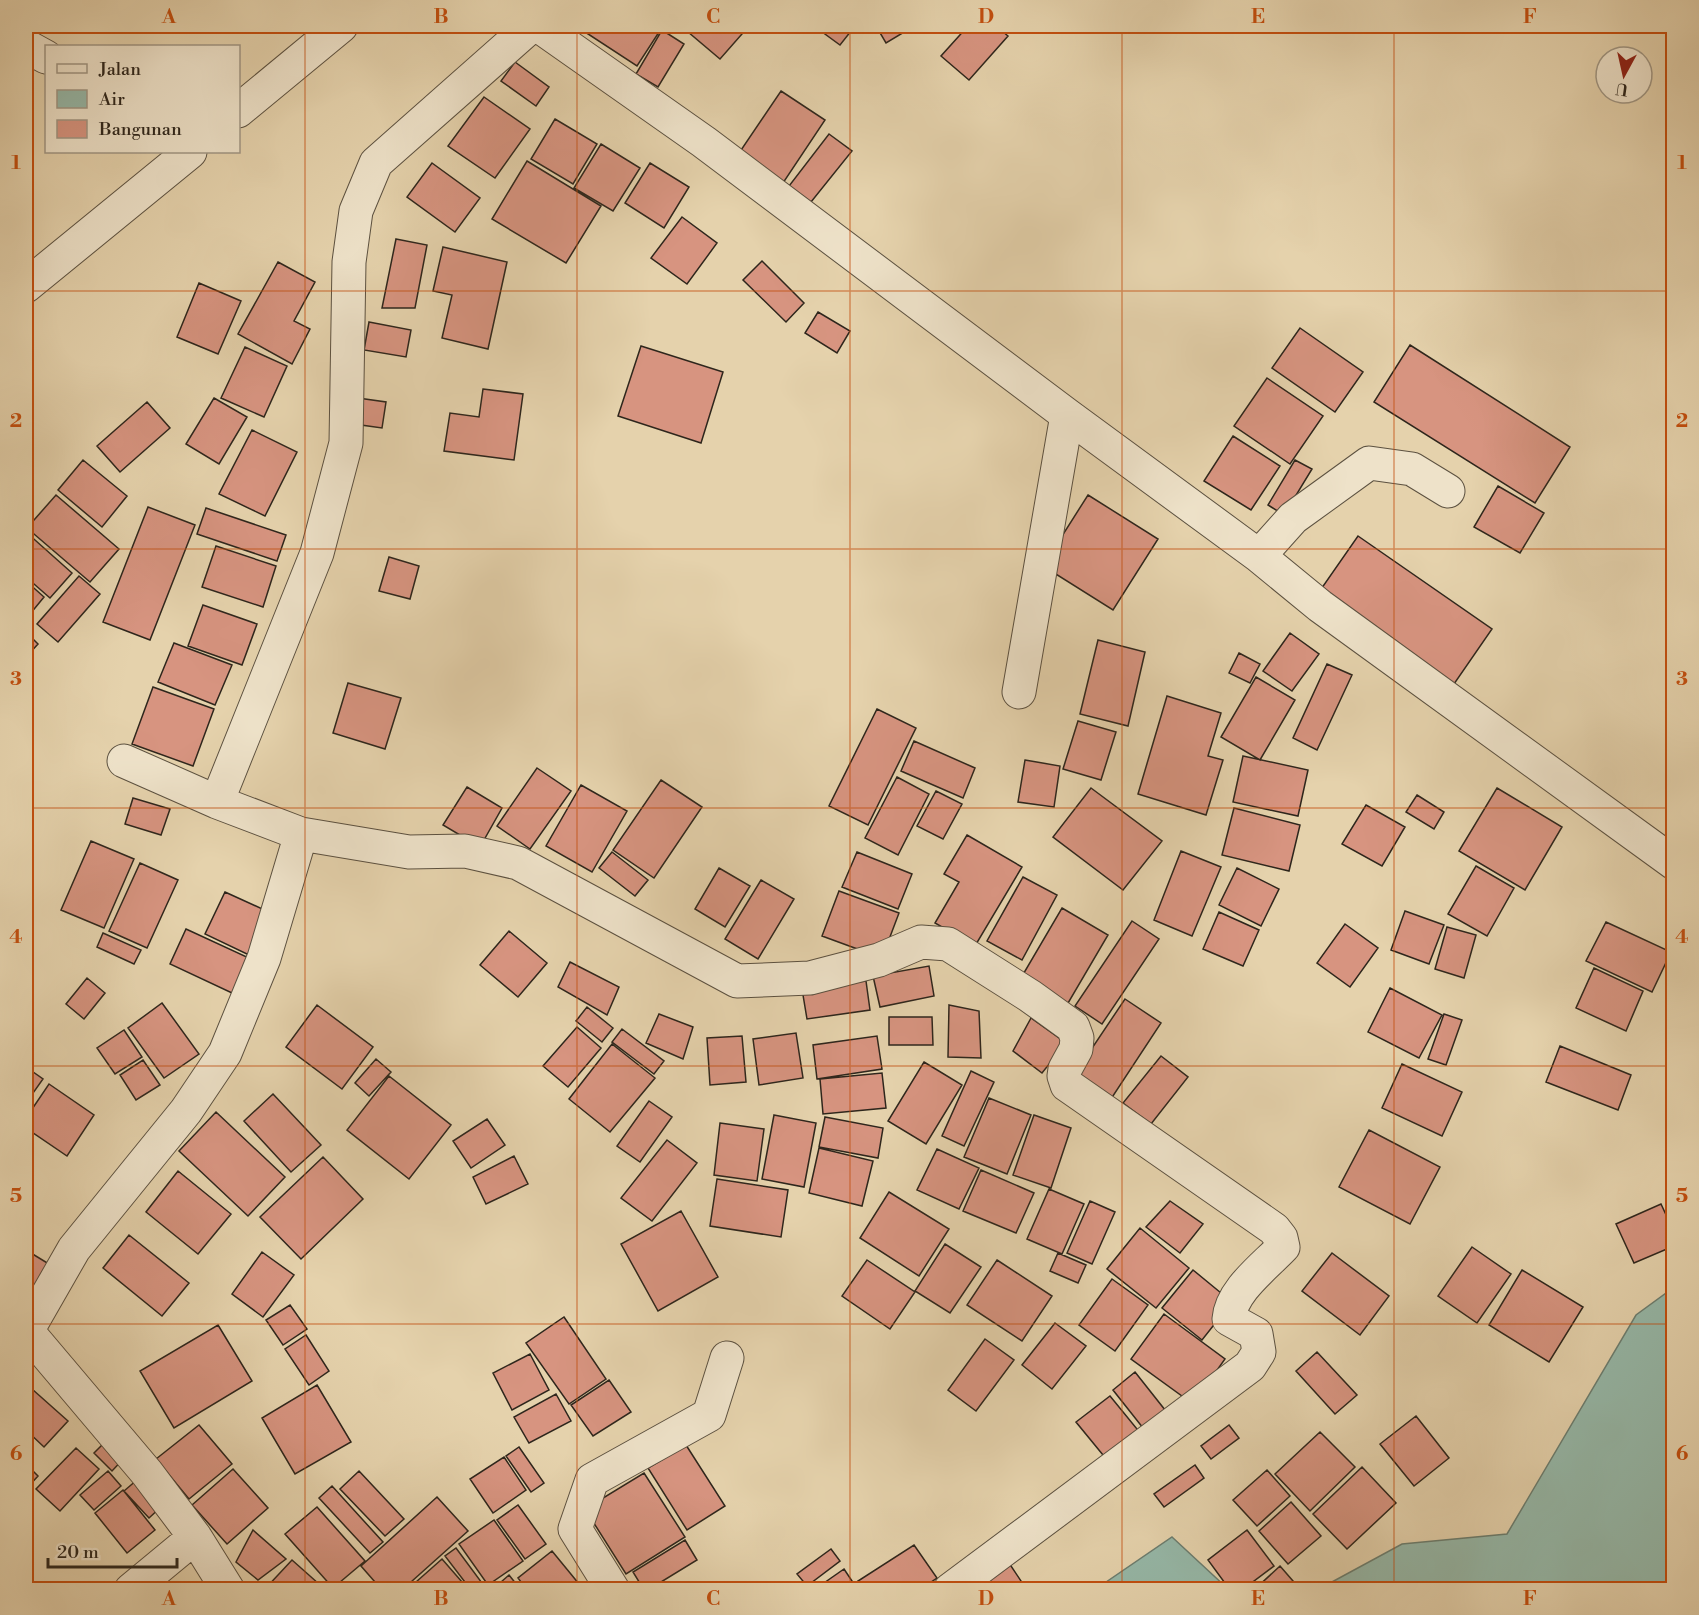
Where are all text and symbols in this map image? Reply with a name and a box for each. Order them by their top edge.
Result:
text: A [161,5,177,30]
text: B [433,5,449,30]
text: C [706,5,720,30]
text: D [978,5,994,30]
text: E [1251,5,1265,30]
text: F [1523,5,1537,30]
legend [45,45,240,153]
north arrow [1594,45,1654,105]
text: Jalan [98,58,141,81]
text: U [1614,78,1630,100]
text: Air [98,88,125,111]
text: Bangunan [98,118,182,141]
text: 1 [11,151,21,176]
text: 1 [1677,151,1687,176]
text: 2 [10,409,22,434]
text: 2 [1676,409,1688,434]
text: 3 [10,667,22,692]
text: 3 [1676,667,1688,692]
text: 4 [9,925,23,950]
text: 4 [1675,925,1689,950]
text: 5 [10,1184,22,1209]
text: 5 [1676,1184,1688,1209]
text: 6 [10,1442,23,1467]
text: 6 [1676,1442,1689,1467]
scale bar [48,1531,177,1569]
text: 20 m [57,1541,99,1564]
text: A [161,1587,177,1612]
text: B [433,1587,449,1612]
text: C [706,1587,720,1612]
text: D [978,1587,994,1612]
text: E [1251,1587,1265,1612]
text: F [1523,1587,1537,1612]

